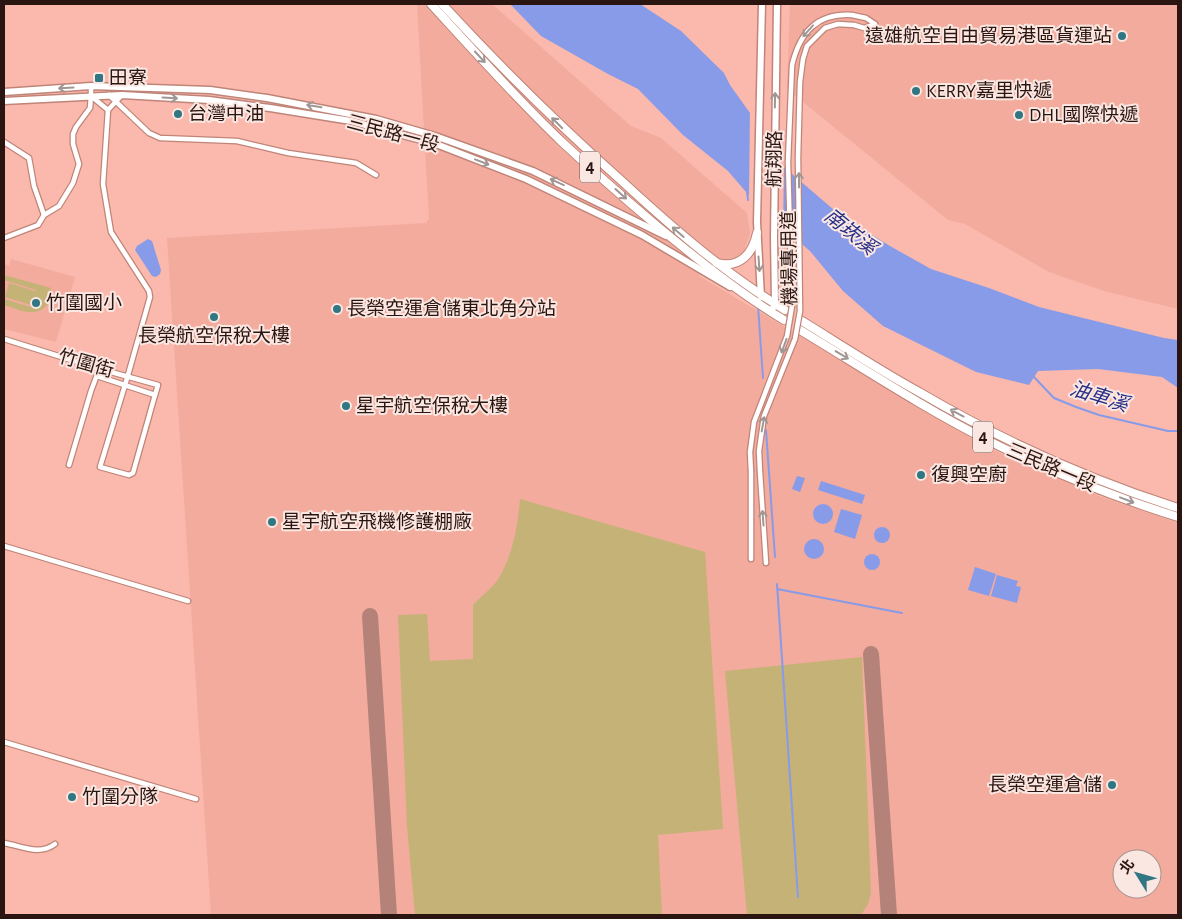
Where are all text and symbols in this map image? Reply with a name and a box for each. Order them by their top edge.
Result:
one-way arrow [803,25,814,38]
place label: 遠雄航空自由貿易港區貨運站 [865,25,1112,46]
marker: 遠雄航空自由貿易港區貨運站 [1116,30,1128,42]
one-way arrow [474,50,486,63]
place label: 田寮 [109,68,147,88]
marker: 田寮 [93,72,105,84]
place label: KERRY嘉里快遞 [926,80,1052,101]
one-way arrow [58,83,74,92]
marker: KERRY嘉里快遞 [910,85,922,97]
one-way arrow [162,93,178,102]
one-way arrow [770,93,780,109]
one-way arrow [307,101,323,111]
place label: 台灣中油 [188,103,264,124]
place label: DHL國際快遞 [1029,104,1138,125]
marker: 台灣中油 [172,108,184,120]
marker: DHL國際快遞 [1013,109,1025,121]
street label: 三民路一段 [345,111,442,155]
one-way arrow [551,117,564,129]
street label: 航翔路 [763,130,785,188]
road number: 4 [580,152,600,182]
one-way arrow [473,158,489,167]
one-way arrow [794,172,804,188]
one-way arrow [550,177,565,187]
one-way arrow [615,188,628,200]
water label: 南崁溪 [820,205,883,261]
street label: 機場專用道 [779,210,800,306]
one-way arrow [672,226,685,237]
one-way arrow [755,256,764,272]
place label: 竹圍國小 [46,292,122,313]
marker: 竹圍國小 [30,297,42,309]
place label: 長榮空運倉儲東北角分站 [347,298,556,319]
marker: 長榮空運倉儲東北角分站 [331,303,343,315]
marker: 長榮航空保稅大樓 [208,311,220,323]
place label: 長榮航空保稅大樓 [138,325,290,346]
one-way arrow [779,337,788,353]
street label: 竹圍街 [56,345,117,381]
one-way arrow [835,350,849,361]
water label: 油車溪 [1067,378,1134,416]
place label: 星宇航空保稅大樓 [356,395,508,416]
marker: 星宇航空保稅大樓 [340,400,352,412]
one-way arrow [950,408,965,417]
one-way arrow [758,416,768,432]
road number: 4 [973,422,993,452]
street label: 三民路一段 [1004,439,1099,495]
place label: 復興空廚 [931,464,1007,485]
marker: 復興空廚 [915,469,927,481]
one-way arrow [1119,495,1134,505]
one-way arrow [758,510,767,526]
place label: 星宇航空飛機修護棚廠 [282,511,472,532]
marker: 星宇航空飛機修護棚廠 [266,516,278,528]
place label: 長榮空運倉儲 [988,774,1102,795]
marker: 長榮空運倉儲 [1106,779,1118,791]
place label: 竹圍分隊 [82,786,158,807]
marker: 竹圍分隊 [66,791,78,803]
north arrow [1112,849,1162,899]
text: 北 [1117,856,1137,877]

